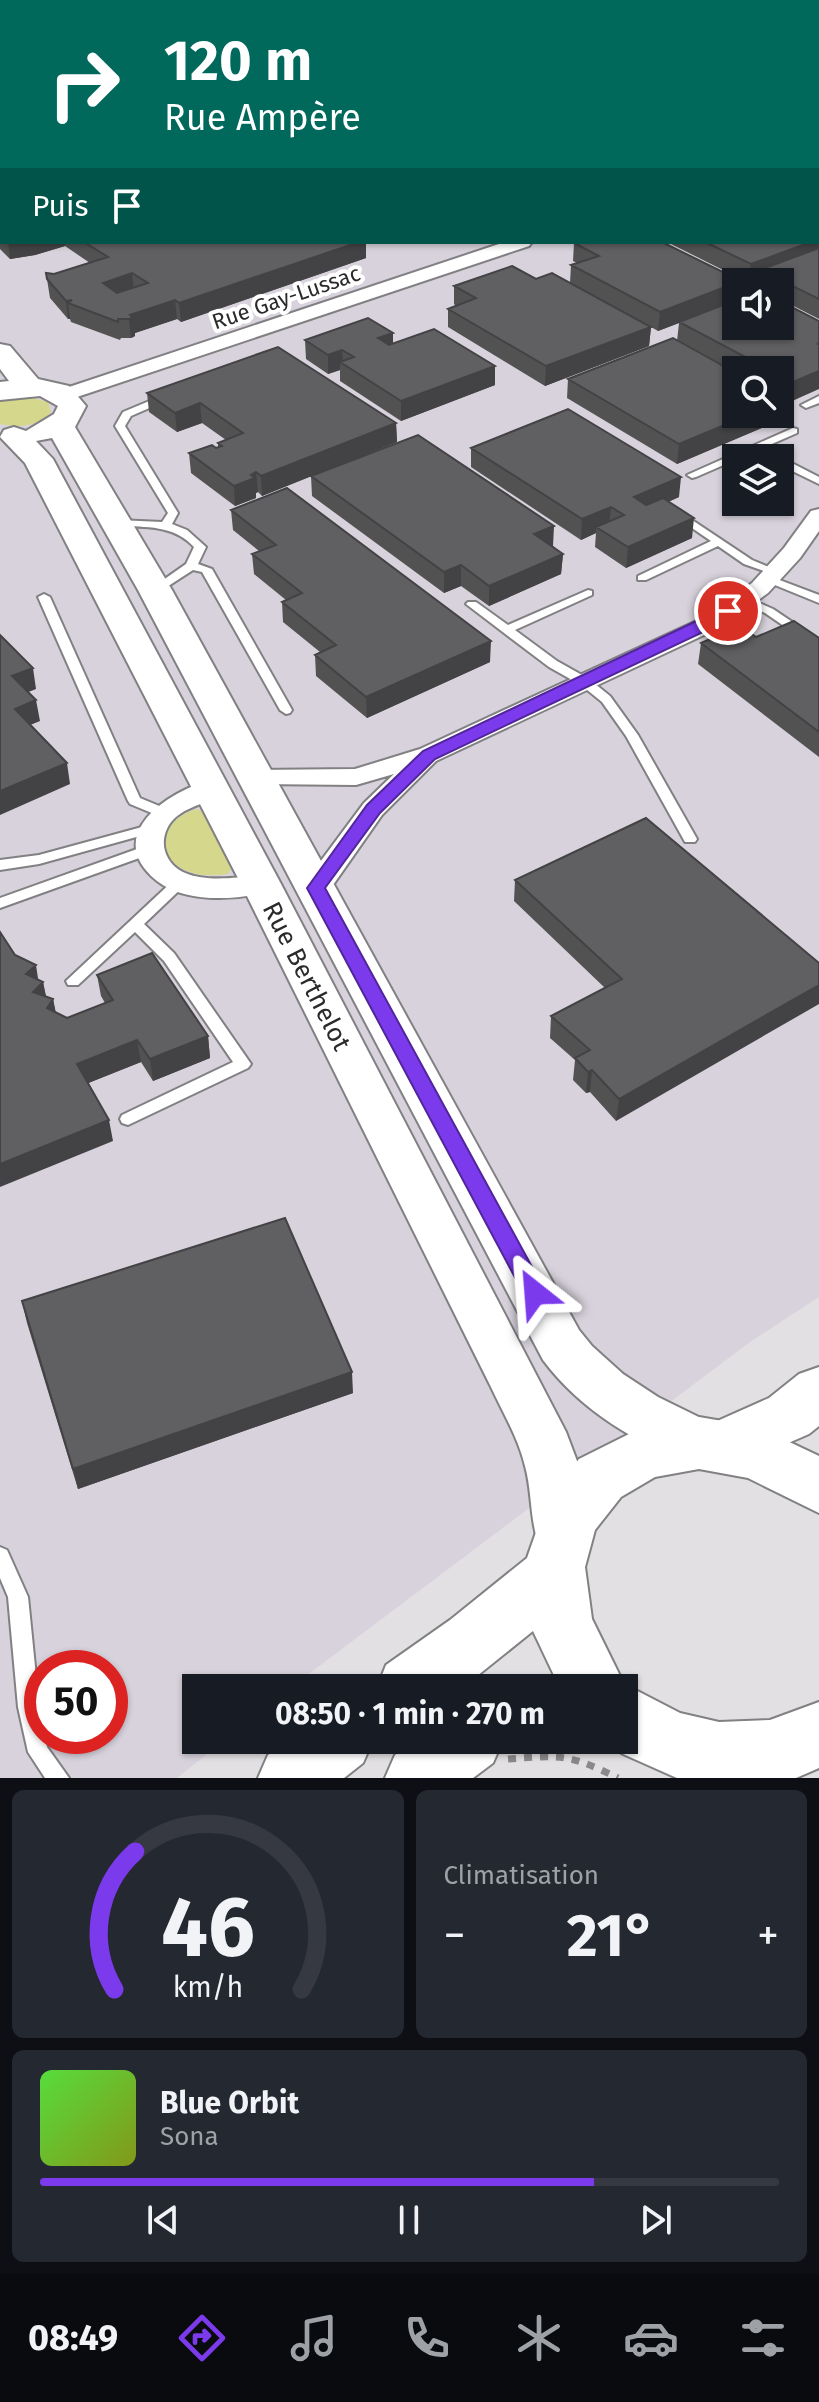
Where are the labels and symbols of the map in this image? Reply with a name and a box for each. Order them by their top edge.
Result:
street label: Rue Gay-Lussac [209,259,364,335]
pin [694,577,762,645]
street label: Rue Berthelot [256,897,358,1056]
position arrow [493,1251,577,1335]
speed limit sign: 50 [24,1650,128,1754]

